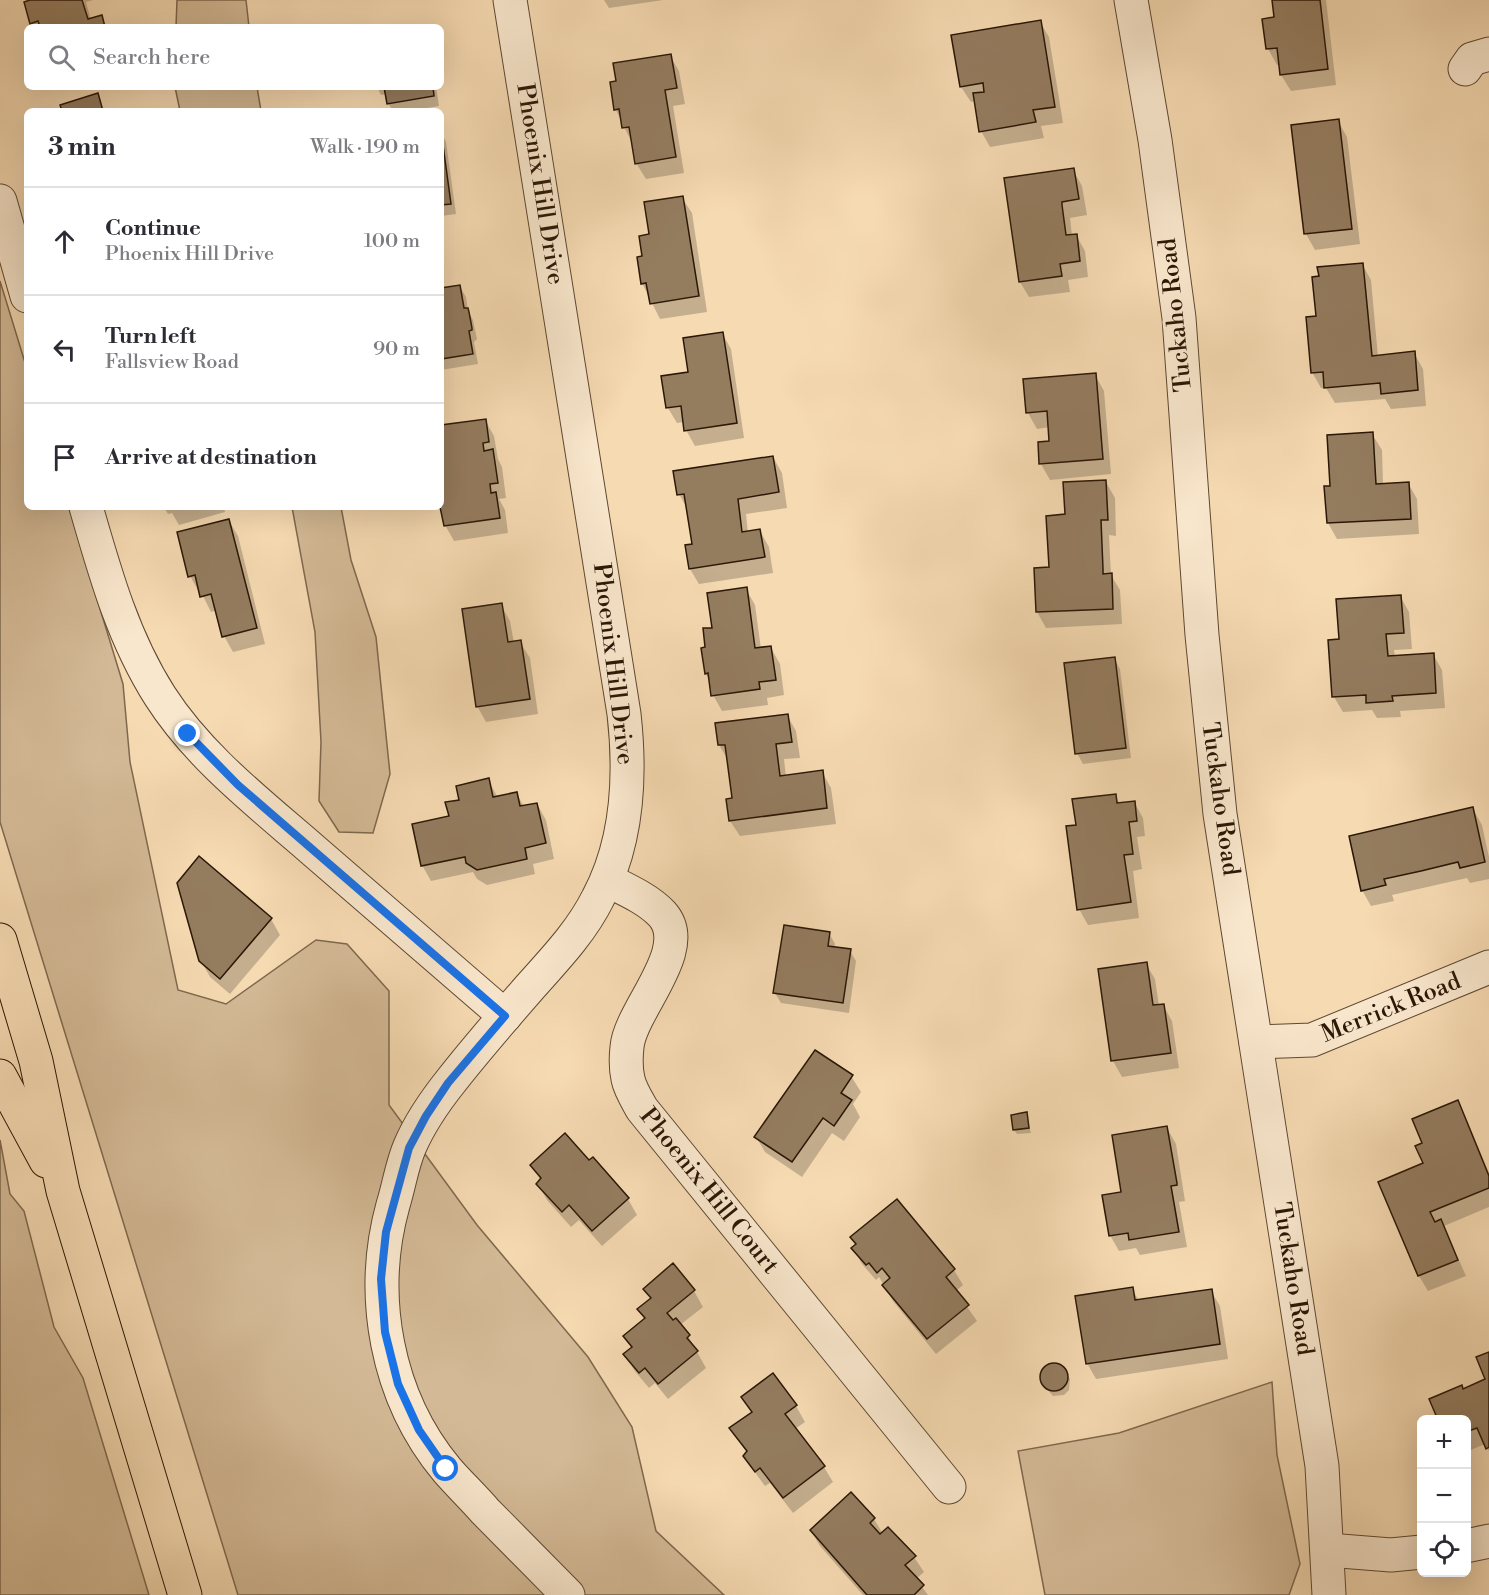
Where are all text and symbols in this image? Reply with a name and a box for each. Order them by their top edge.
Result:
search box [24,24,444,90]
icon: search [45,41,78,74]
text: Search here [93,44,210,71]
street label: Phoenix Hill Drive [509,81,571,287]
text: 3 min [48,131,116,163]
text: Walk · 190 m [310,135,420,160]
text: Continue [105,215,201,242]
icon: ahead [48,225,81,258]
text: 100 m [364,229,420,254]
street label: Tuckaho Road [1153,236,1199,393]
text: Phoenix Hill Drive [105,242,274,267]
text: Turn left [105,323,196,350]
icon: left [48,333,81,366]
text: 90 m [373,337,420,362]
text: Fallsview Road [105,350,239,375]
icon: arrive [48,441,81,474]
text: Arrive at destination [105,444,317,471]
street label: Phoenix Hill Drive [586,561,640,767]
route end [174,720,200,746]
street label: Tuckaho Road [1194,720,1246,878]
street label: Merrick Road [1317,966,1466,1050]
street label: Phoenix Hill Court [633,1102,786,1281]
street label: Tuckaho Road [1266,1200,1320,1358]
map controls [1417,1415,1471,1577]
button: + [1417,1415,1471,1469]
route start [432,1455,458,1481]
button: − [1417,1469,1471,1523]
button: locate [1417,1523,1471,1577]

